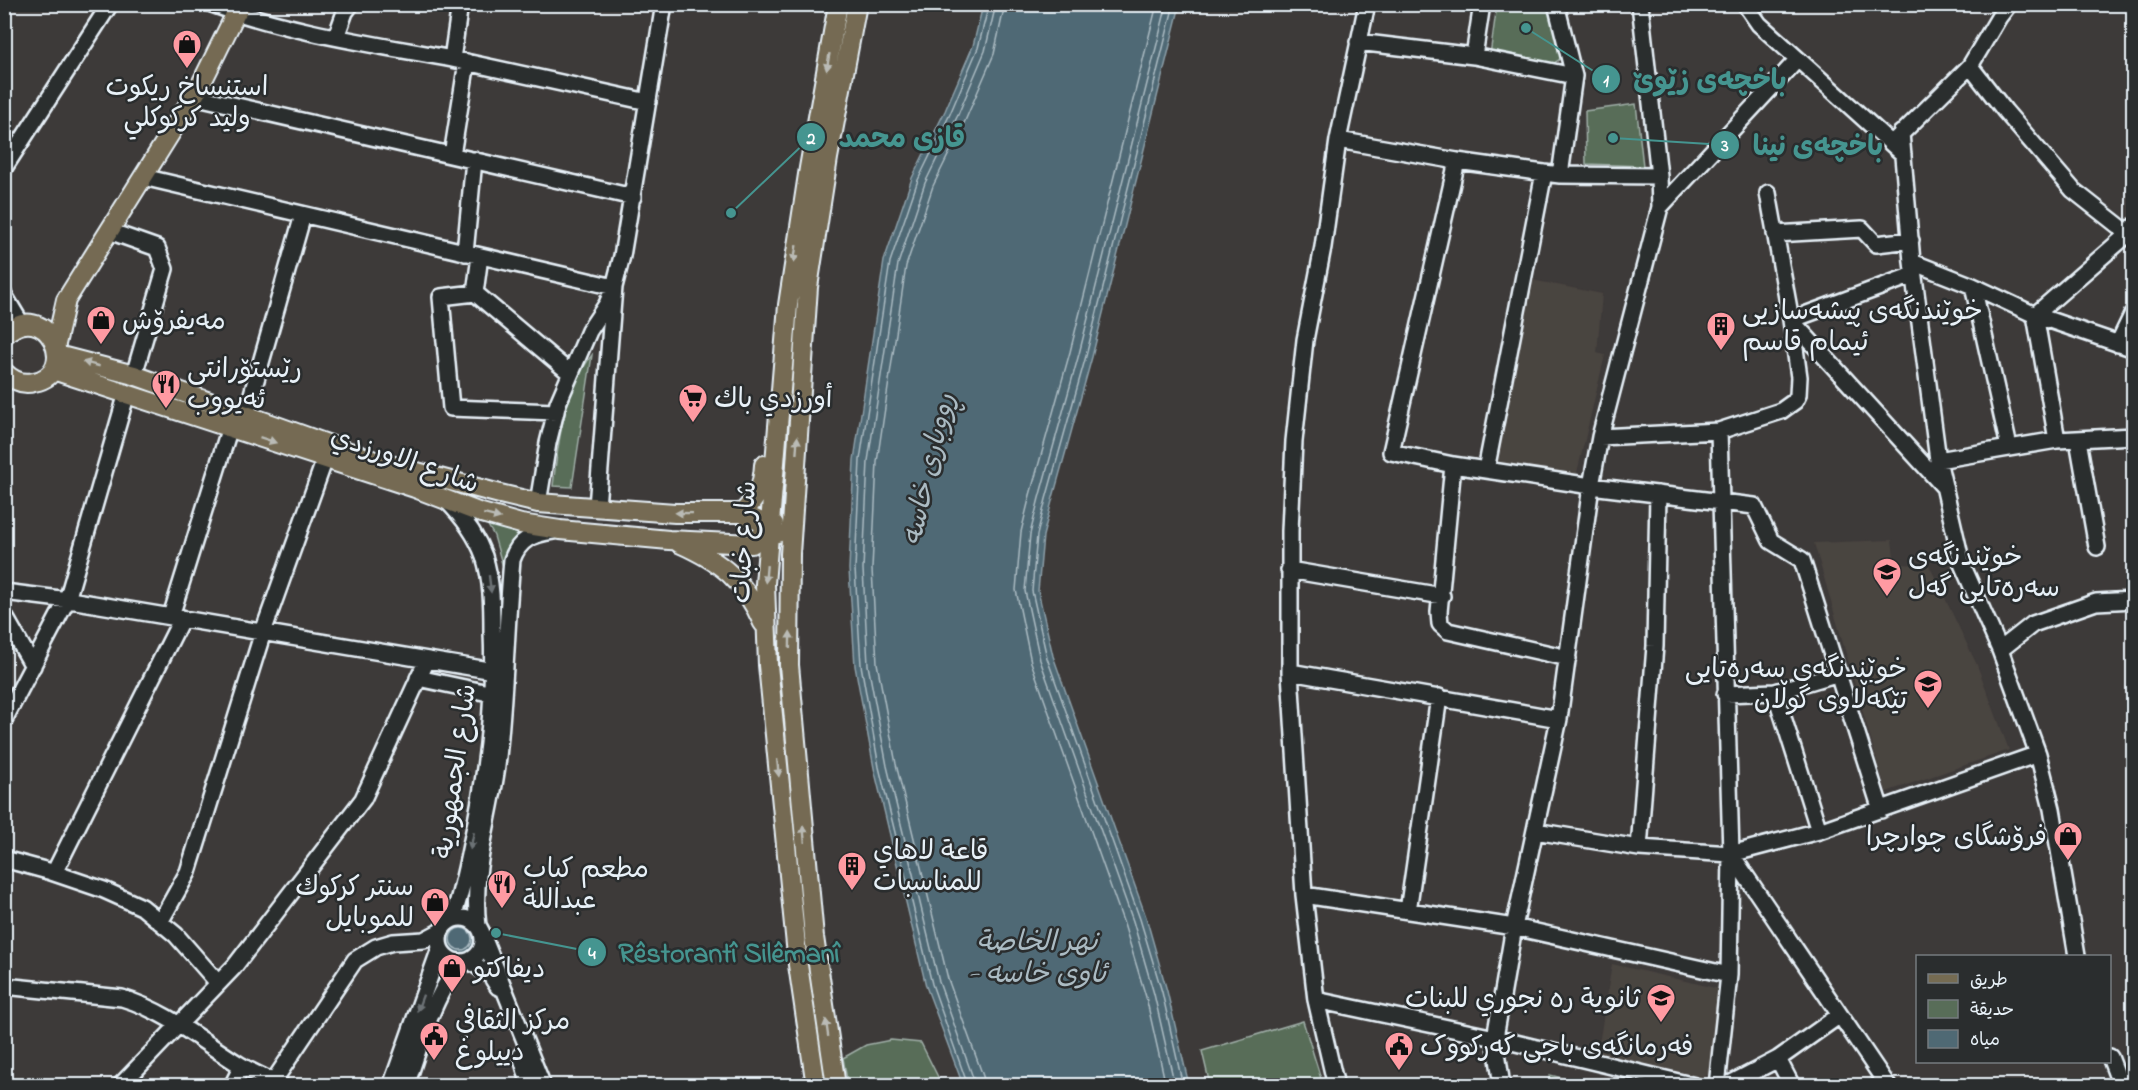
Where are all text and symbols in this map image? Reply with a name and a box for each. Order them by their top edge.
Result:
shop icon: استنساخ ريكوت وليد كركوكلي [171,28,203,70]
one-way arrow [823,53,832,72]
callout: باخچەی زێوێ [1591,56,1799,102]
text: باخچەی زێوێ [1632,62,1787,103]
place label: استنساخ ريكوت وليد كركوكلي [106,69,268,140]
text: 1 [1603,69,1609,95]
callout: قازی محمد [796,114,977,160]
text: قازی محمد [839,120,965,161]
callout: باخچەی نینا [1710,122,1895,168]
text: 2 [806,127,816,153]
text: باخچەی نینا [1753,128,1883,169]
text: 3 [1720,134,1729,160]
one-way arrow [791,245,800,264]
place label: خوێندنگەی پیشەسازیی ئیمام قاسم [1742,293,1983,363]
place label: مەیفرۆش [122,303,226,342]
shop icon: مەیفرۆش [85,304,117,346]
building icon: خوێندنگەی پیشەسازیی ئیمام قاسم [1705,310,1737,352]
place label: رێستۆرانتی ئەیووب [187,351,302,421]
one-way arrow [82,358,100,368]
restaurant icon: رێستۆرانتی ئەیووب [150,368,182,410]
place label: أورزدي باك [714,381,833,420]
supermarket icon: أورزدي باك [677,382,709,424]
water label: ڕووباری خاسە [893,389,968,550]
street label: شارع الاورزدي [325,418,484,505]
one-way arrow [259,435,277,445]
one-way arrow [793,435,802,454]
street label: شارع خبات [723,480,768,604]
one-way arrow [674,508,693,518]
one-way arrow [483,512,501,522]
place label: خوێندنگەی سەرەتایی گەل [1908,539,2060,609]
school or university icon: خوێندنگەی سەرەتایی گەل [1871,556,1903,598]
one-way arrow [761,564,771,583]
one-way arrow [485,575,495,594]
one-way arrow [785,630,794,649]
place label: خوێندنگەی سەرەتایی تێکەڵاوی گوڵان [1685,651,1908,721]
school or university icon: خوێندنگەی سەرەتایی تێکەڵاوی گوڵان [1912,668,1944,710]
street label: شارع الجمهورية [425,681,488,861]
one-way arrow [773,759,783,778]
place label: فرۆشگای چوارچرا [1866,819,2047,858]
shop icon: فرۆشگای چوارچرا [2052,820,2084,862]
one-way arrow [799,825,809,844]
one-way arrow [467,831,476,850]
place label: قاعة لاهاي للمناسبات [873,833,989,903]
building icon: قاعة لاهاي للمناسبات [836,850,868,892]
place label: مطعم كباب عبداللة [523,851,649,921]
restaurant icon: مطعم كباب عبداللة [486,868,518,910]
place label: سنتر كركوك للموبايل [295,869,414,939]
shop icon: سنتر كركوك للموبايل [419,886,451,928]
water label: نهر الخاصة - ئاوی خاسە [968,923,1110,996]
callout: Rêstorantî Silêmanî [577,929,852,975]
text: Rêstorantî Silêmanî [618,935,842,976]
text: 4 [588,942,596,968]
place label: ديفاكتو [472,951,545,990]
shop icon: ديفاكتو [436,952,468,994]
legend [1916,955,2111,1063]
text: طريق [1970,968,2008,994]
place label: ثانوية ره نجوري للبنات [1405,981,1641,1020]
school or university icon: ثانوية ره نجوري للبنات [1645,982,1677,1024]
one-way arrow [415,994,425,1012]
text: حديقة [1970,998,2014,1024]
place label: مركز الثقافي دييلوغ [455,1003,570,1073]
one-way arrow [822,1018,831,1037]
public building icon: مركز الثقافي دييلوغ [418,1020,450,1062]
text: مياه [1970,1028,2000,1054]
place label: فەرمانگەی باجی کەرکووک [1420,1029,1693,1068]
public building icon: فەرمانگەی باجی کەرکووک [1383,1030,1415,1072]

